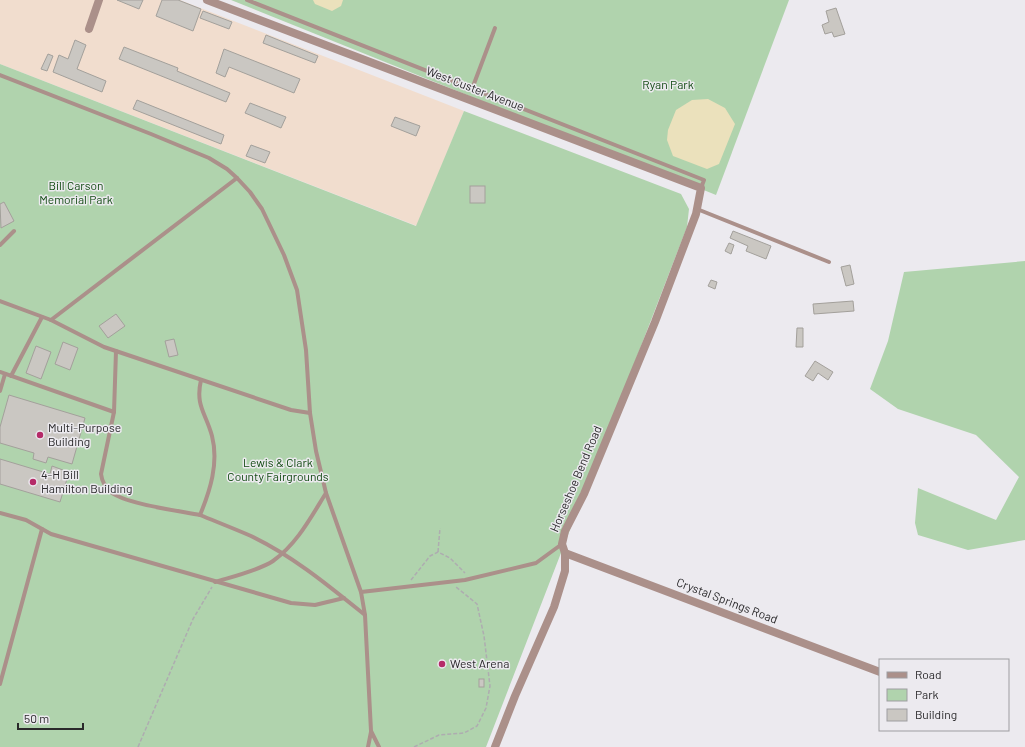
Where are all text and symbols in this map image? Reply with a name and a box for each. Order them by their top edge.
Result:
street label: West Custer Avenue [424,63,526,113]
park label: Ryan Park [642,77,694,91]
park label: Bill Carson Memorial Park [39,178,113,206]
place label: Multi-Purpose Building [48,420,121,448]
street label: Horseshoe Bend Road [546,423,604,534]
marker: Multi-Purpose Building [35,430,45,440]
park label: Lewis & Clark County Fairgrounds [227,455,329,483]
place label: 4-H Bill Hamilton Building [41,467,132,495]
marker: 4-H Bill Hamilton Building [28,477,38,487]
street label: Crystal Springs Road [675,574,780,626]
place label: West Arena [450,656,509,670]
marker: West Arena [437,659,447,669]
legend [879,659,1009,731]
text: Road [915,667,942,681]
text: Park [915,687,939,701]
scale bar [18,705,83,731]
text: Building [915,707,957,721]
text: 50 m [24,711,49,725]

